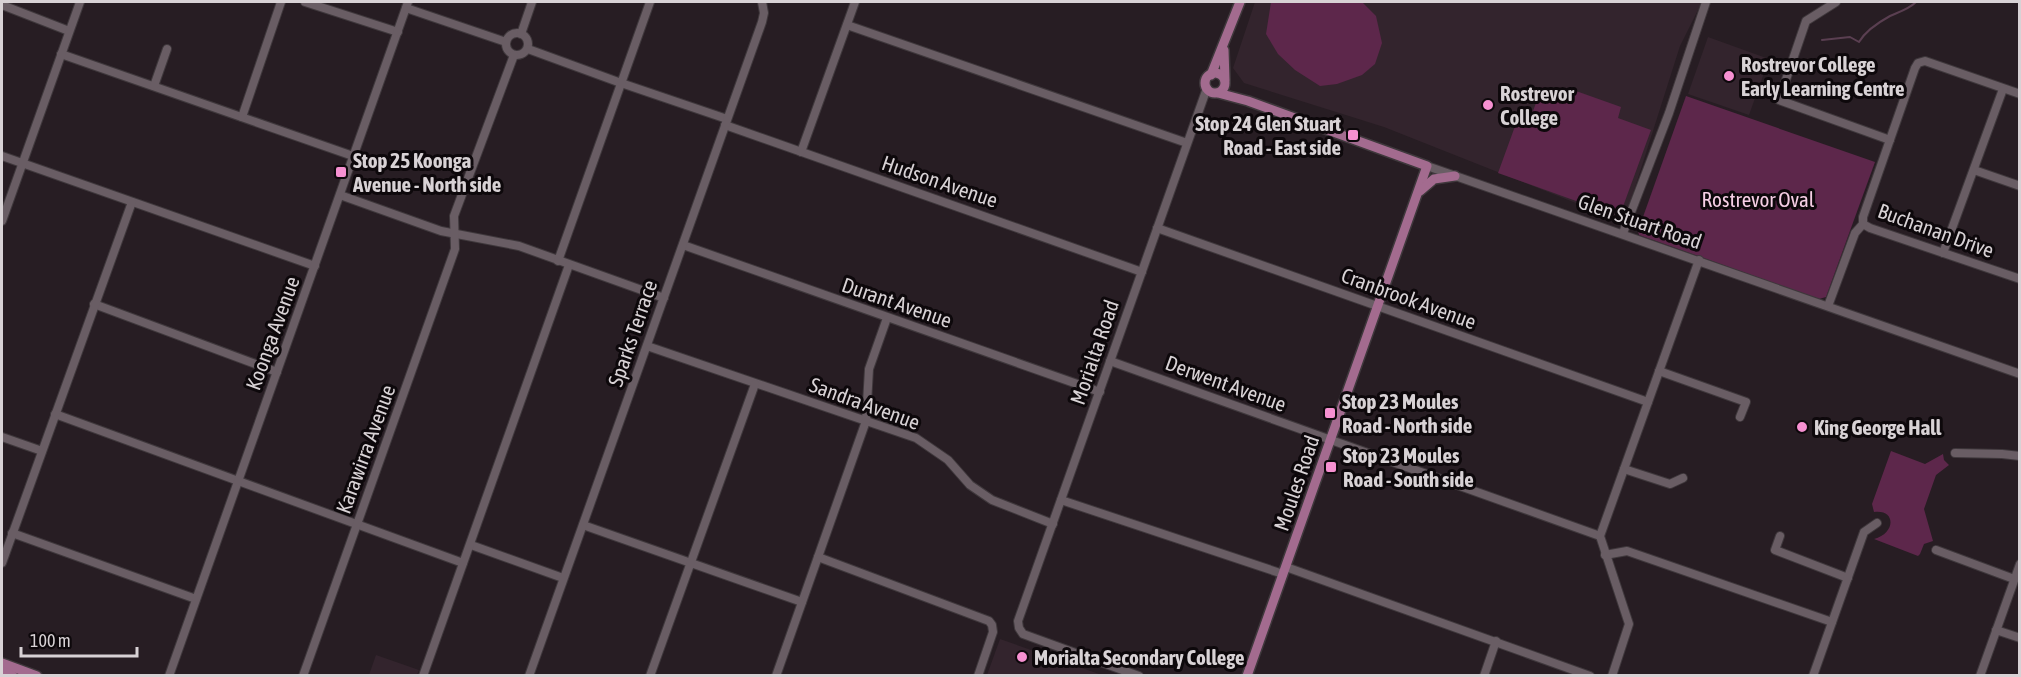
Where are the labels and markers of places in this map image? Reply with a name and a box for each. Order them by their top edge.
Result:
place label: Rostrevor College Early Learning Centre [1741,52,1904,100]
marker: Rostrevor College Early Learning Centre [1722,69,1736,83]
place label: Rostrevor College [1500,81,1575,129]
marker: Rostrevor College [1481,98,1495,112]
place label: Stop 24 Glen Stuart Road - East side [1195,111,1341,159]
marker: Stop 24 Glen Stuart Road - East side [1346,128,1360,142]
place label: Stop 25 Koonga Avenue - North side [352,148,501,196]
marker: Stop 25 Koonga Avenue - North side [334,165,348,179]
place label: Stop 23 Moules Road - North side [1342,389,1472,437]
marker: Stop 23 Moules Road - North side [1323,406,1337,420]
place label: King George Hall [1814,415,1942,439]
marker: King George Hall [1795,420,1809,434]
place label: Stop 23 Moules Road - South side [1343,443,1474,491]
marker: Stop 23 Moules Road - South side [1324,460,1338,474]
place label: Morialta Secondary College [1034,645,1244,669]
marker: Morialta Secondary College [1015,650,1029,664]

